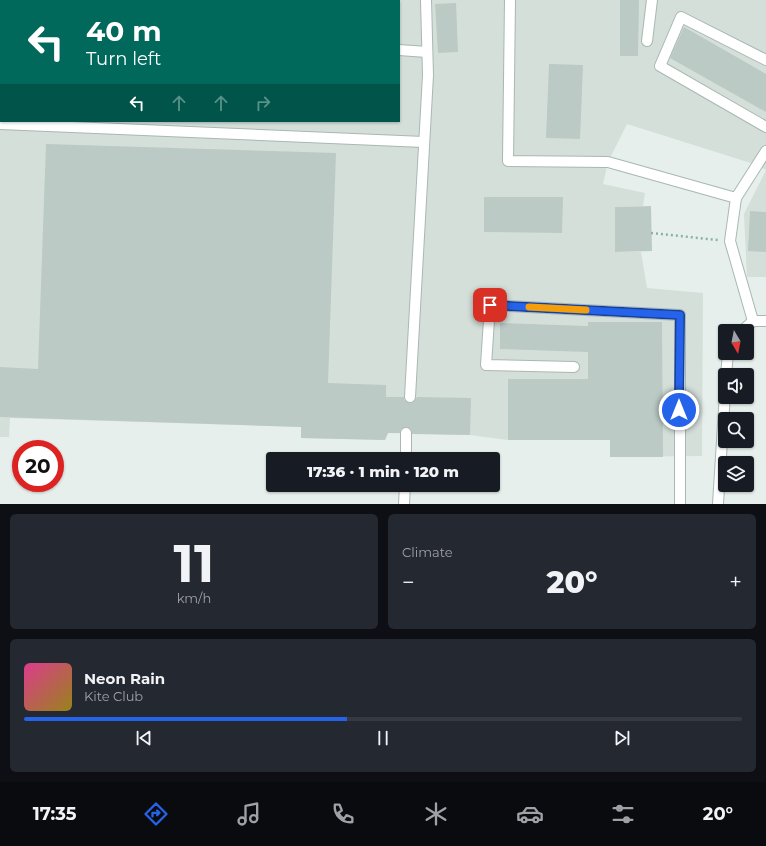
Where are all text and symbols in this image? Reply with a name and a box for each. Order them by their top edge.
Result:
text: 40 m [86,14,162,48]
icon: left [20,16,72,68]
text: Turn left [86,48,161,70]
icon: left [126,92,148,114]
icon: ahead [168,92,190,114]
icon: ahead [210,92,232,114]
icon: right [252,92,274,114]
pin [473,288,507,322]
icon: arrive [479,294,501,316]
north arrow [718,324,754,360]
map controls [718,324,754,492]
button: sound [718,368,754,404]
position arrow [658,389,700,431]
button: search [718,412,754,448]
speed limit sign: 20 [12,440,64,492]
button: layers [718,456,754,492]
text: 17:36 · 1 min · 120 m [307,462,459,481]
text: 11 [174,532,214,595]
text: Climate [402,544,453,560]
text: 20° [546,564,598,601]
text: − [402,569,415,596]
text: + [729,569,742,596]
text: km/h [177,590,211,606]
text: Neon Rain [84,669,165,688]
text: Kite Club [84,688,143,704]
icon: previous [133,727,155,749]
icon: pause [372,727,394,749]
icon: next [611,727,633,749]
icon: directions [142,800,170,828]
icon: music [235,800,263,828]
icon: phone [329,800,357,828]
icon: climate [422,800,450,828]
icon: car [516,800,544,828]
icon: filters [609,800,637,828]
text: 17:35 [33,803,77,825]
text: 20° [703,803,733,825]

